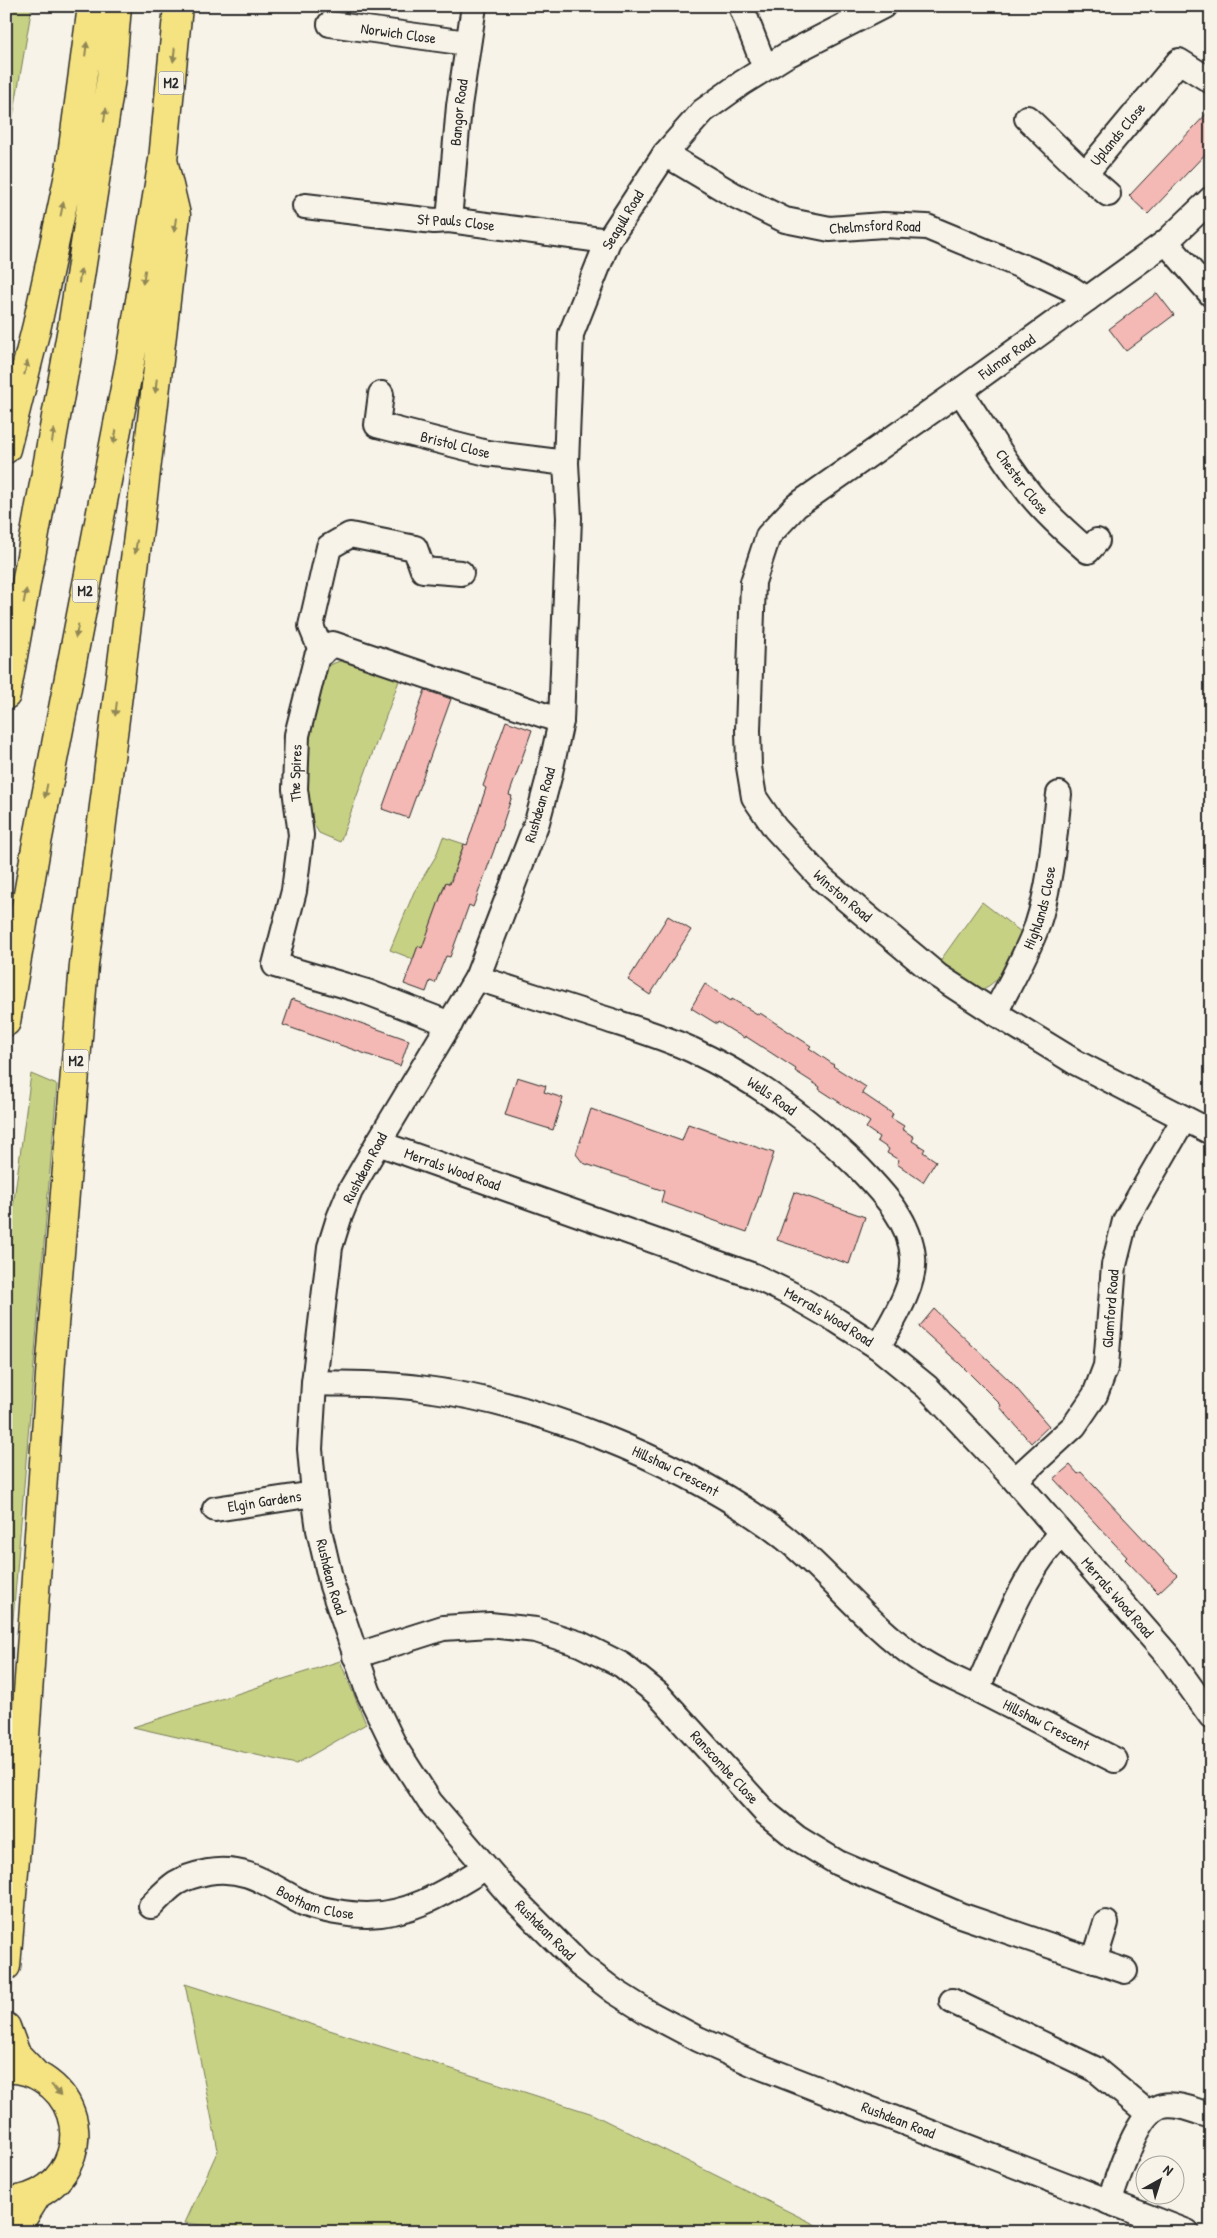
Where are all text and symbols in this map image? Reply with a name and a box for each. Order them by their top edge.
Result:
street label: Norwich Close [359,17,437,49]
one-way arrow [82,41,90,57]
one-way arrow [169,47,177,63]
road number: M2 [158,72,184,95]
street label: Bangor Road [445,78,473,147]
street label: Uplands Close [1085,98,1150,170]
one-way arrow [101,107,109,123]
street label: Seagull Road [597,186,649,253]
one-way arrow [58,201,66,217]
street label: St Pauls Close [416,208,496,236]
street label: Chelmsford Road [828,214,921,239]
one-way arrow [171,217,179,233]
one-way arrow [76,267,84,283]
one-way arrow [139,270,147,286]
street label: Fulmar Road [973,329,1039,385]
one-way arrow [22,361,30,376]
one-way arrow [151,378,159,394]
street label: Bristol Close [418,425,493,463]
one-way arrow [50,428,58,444]
one-way arrow [111,430,119,445]
street label: Chester Close [991,445,1054,519]
one-way arrow [132,540,140,556]
road number: M2 [72,580,98,602]
one-way arrow [22,588,30,604]
one-way arrow [73,624,81,639]
one-way arrow [112,701,120,717]
street label: The Spires [284,744,307,803]
street label: Rushdean Road [519,765,560,845]
one-way arrow [42,783,50,799]
street label: Winston Road [808,865,877,927]
street label: Highlands Close [1018,865,1060,952]
road number: M2 [64,1050,88,1072]
street label: Wells Road [743,1071,801,1120]
street label: Rushdean Road [337,1129,392,1207]
street label: Merrals Wood Road [402,1142,504,1196]
street label: Glamford Road [1096,1269,1124,1349]
street label: Merrals Wood Road [781,1281,878,1351]
street label: Hillshaw Crescent [629,1440,724,1502]
street label: Elgin Gardens [226,1485,303,1517]
street label: Rushdean Road [311,1537,352,1617]
street label: Merrals Wood Road [1077,1552,1159,1642]
street label: Hillshaw Crescent [1000,1693,1094,1756]
street label: Ranscombe Close [686,1725,764,1808]
street label: Bootham Close [273,1880,355,1924]
street label: Rushdean Road [511,1895,580,1965]
one-way arrow [50,2084,62,2096]
street label: Rushdean Road [859,2096,939,2144]
north arrow [1134,2156,1184,2206]
text: N [1160,2160,1178,2180]

